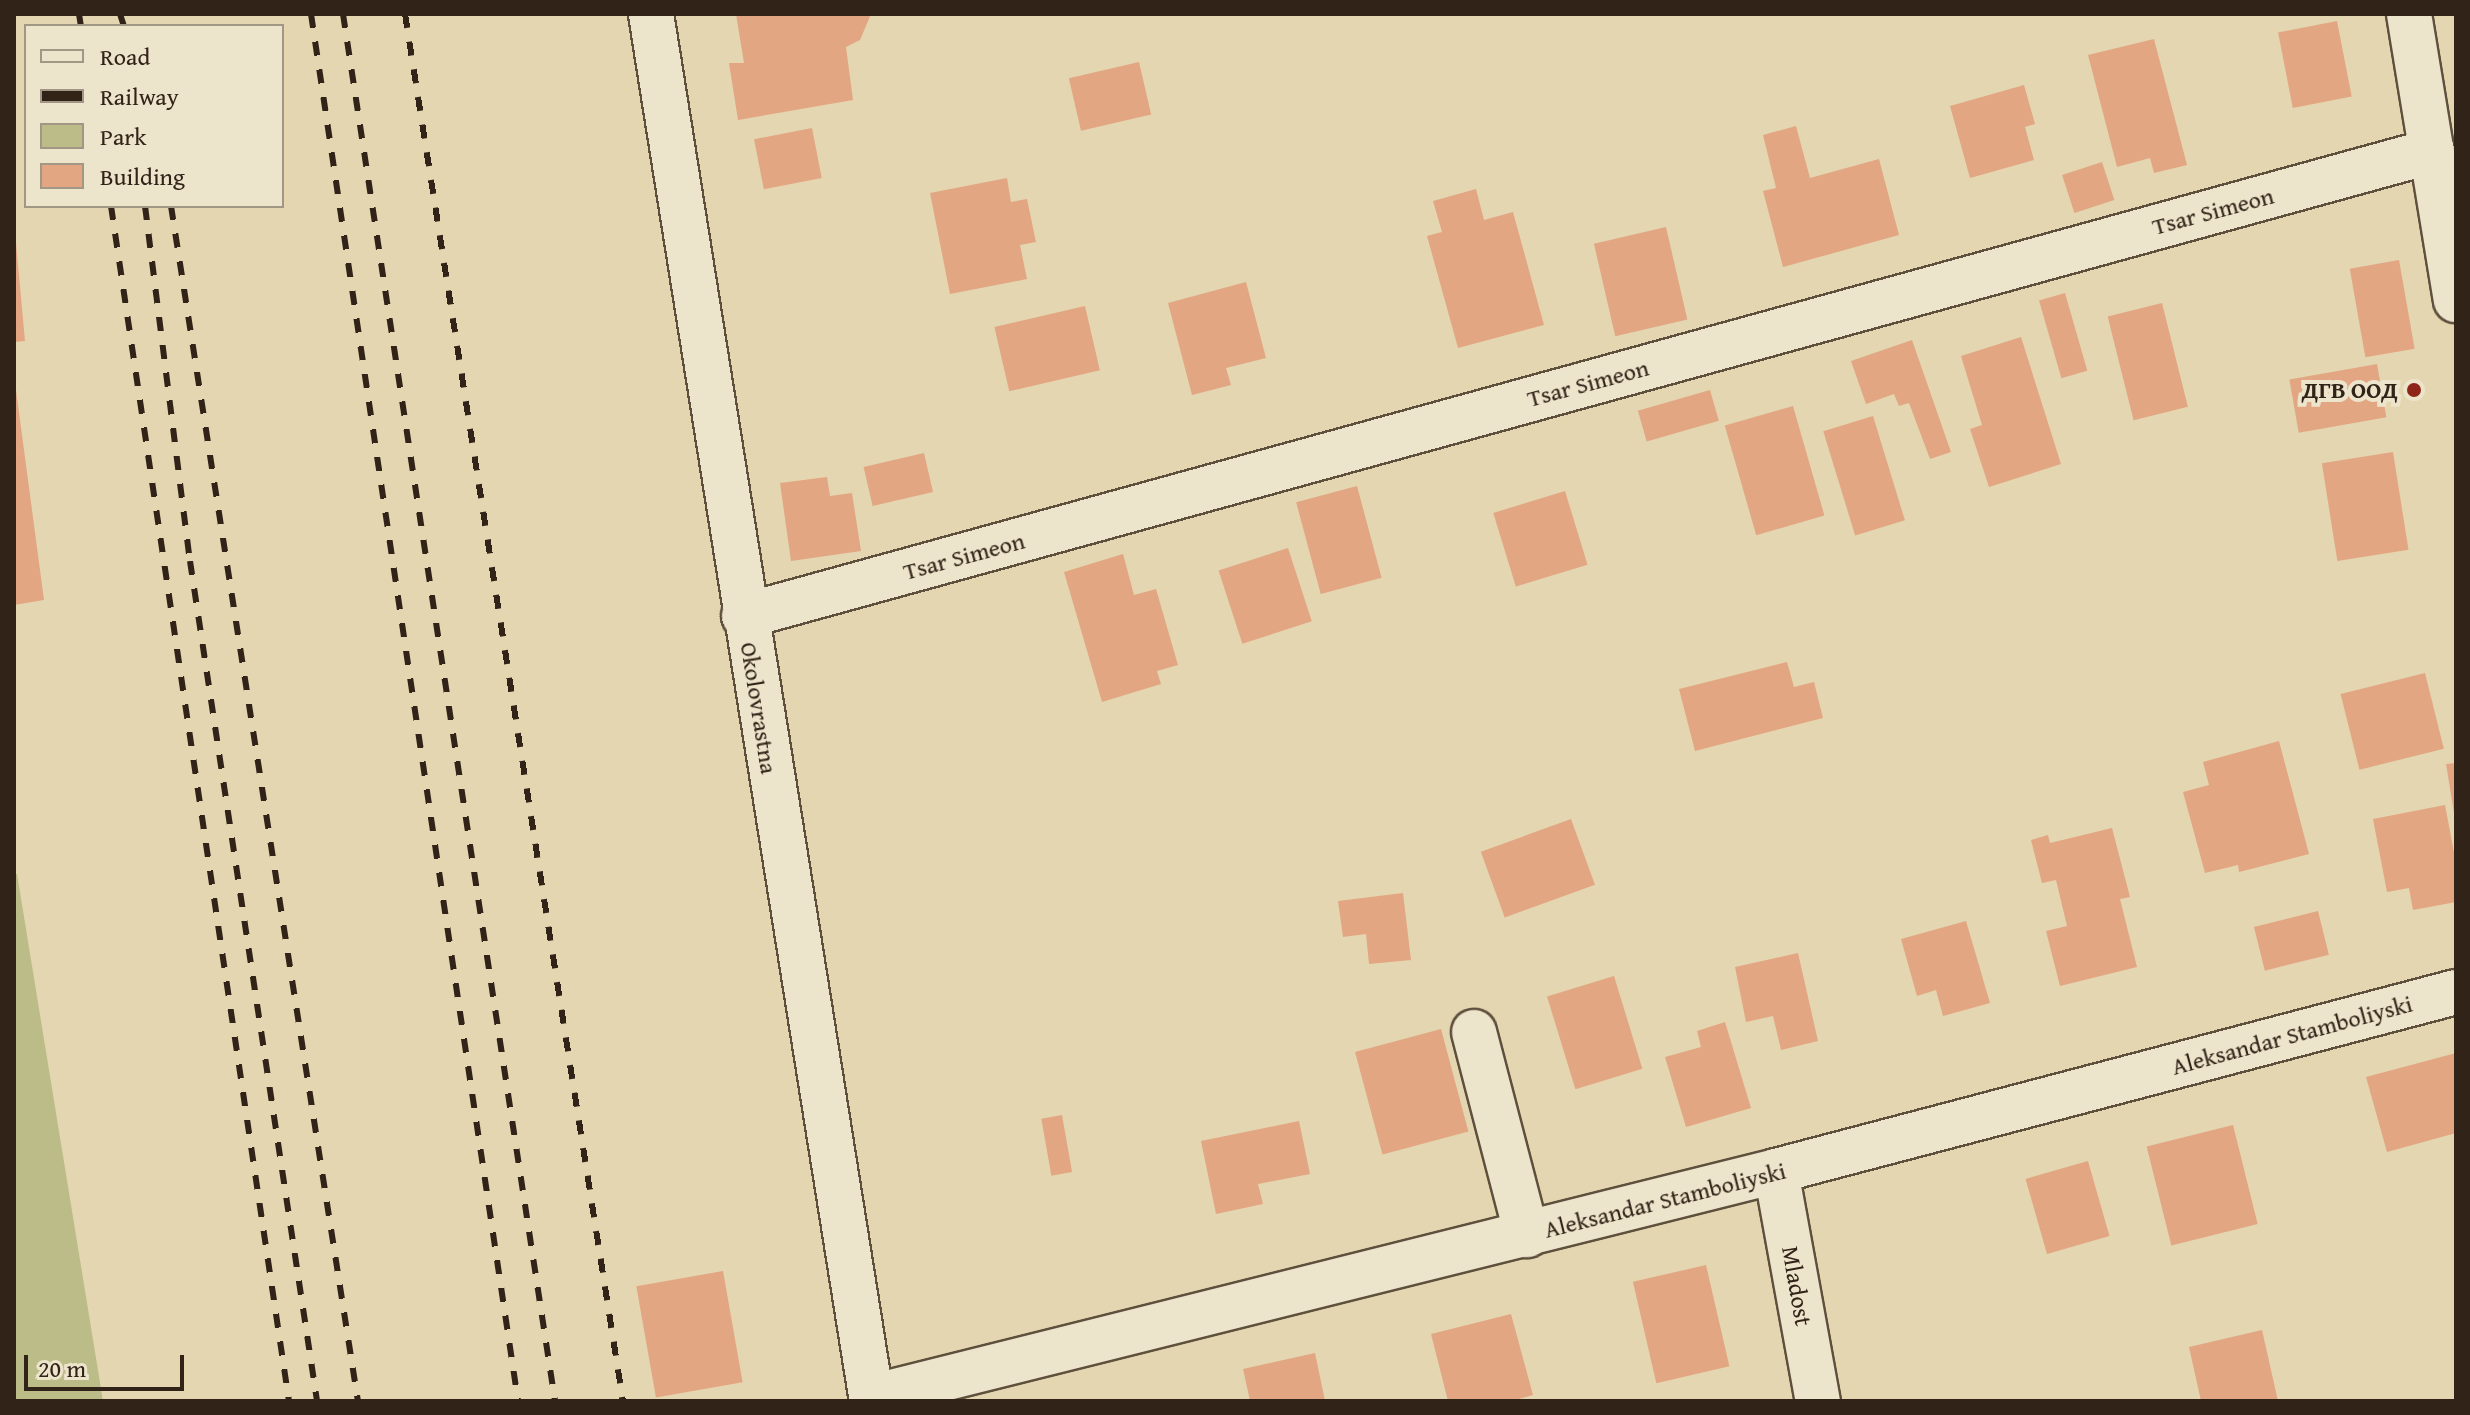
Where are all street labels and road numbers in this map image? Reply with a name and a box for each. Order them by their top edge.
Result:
street label: Tsar Simeon [2149,181,2277,241]
street label: Tsar Simeon [1524,353,1652,413]
street label: Tsar Simeon [900,526,1028,586]
street label: Okolovrastna [734,640,784,776]
street label: Aleksandar Stamboliyski [2168,989,2416,1081]
street label: Aleksandar Stamboliyski [1541,1156,1789,1244]
street label: Mladost [1776,1244,1818,1328]

